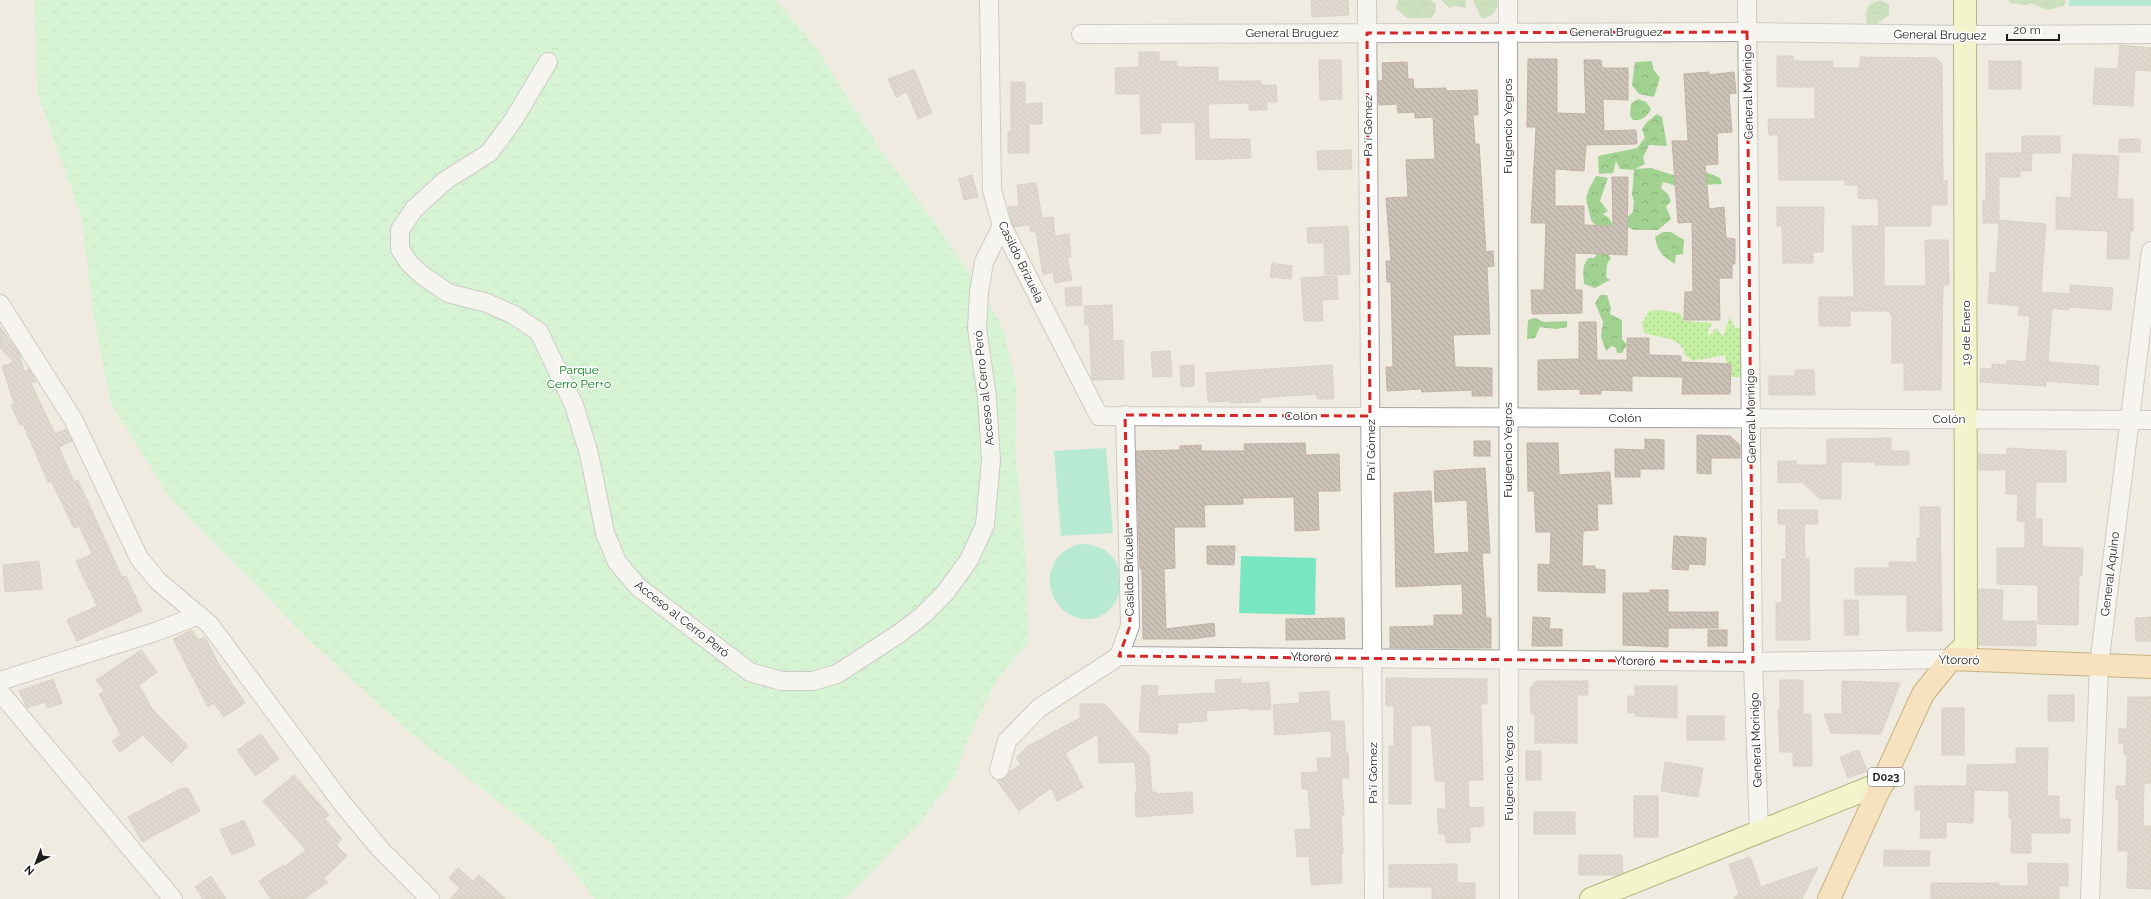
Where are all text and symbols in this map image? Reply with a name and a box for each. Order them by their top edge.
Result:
scale bar [2007,16,2059,42]
text: 20 m [2013,23,2041,37]
street label: General Bruguez [1569,25,1663,39]
street label: General Bruguez [1245,26,1339,40]
street label: General Bruguez [1893,27,1987,43]
street label: General Morinigo [1740,44,1756,140]
street label: Fulgencio Yegros [1501,78,1515,174]
street label: Pa'í Gómez [1361,95,1375,157]
street label: Casildo Brizuela [995,219,1047,305]
street label: 19 de Enero [1959,300,1973,366]
street label: Acceso al Cerro Peró [971,330,997,446]
park label: Parque Cerro Per+o [547,363,611,391]
street label: General Morinigo [1743,368,1759,464]
street label: Fulgencio Yegros [1501,402,1515,498]
street label: Colón [1285,409,1317,423]
street label: Colón [1609,411,1641,425]
street label: Colón [1933,412,1965,426]
street label: Pa'í Gómez [1364,419,1378,481]
street label: Casildo Brizuela [1121,527,1137,617]
street label: General Aquino [2098,531,2122,617]
street label: Acceso al Cerro Peró [632,578,732,660]
street label: Ytororó [1290,650,1332,664]
street label: Ytororó [1938,653,1980,667]
street label: Ytororó [1614,654,1656,668]
street label: General Morinigo [1747,692,1765,788]
street label: Fulgencio Yegros [1502,725,1516,821]
street label: Pa'í Gómez [1366,742,1380,804]
road number: D023 [1868,768,1904,786]
north arrow [16,843,56,883]
text: N [22,862,37,878]

